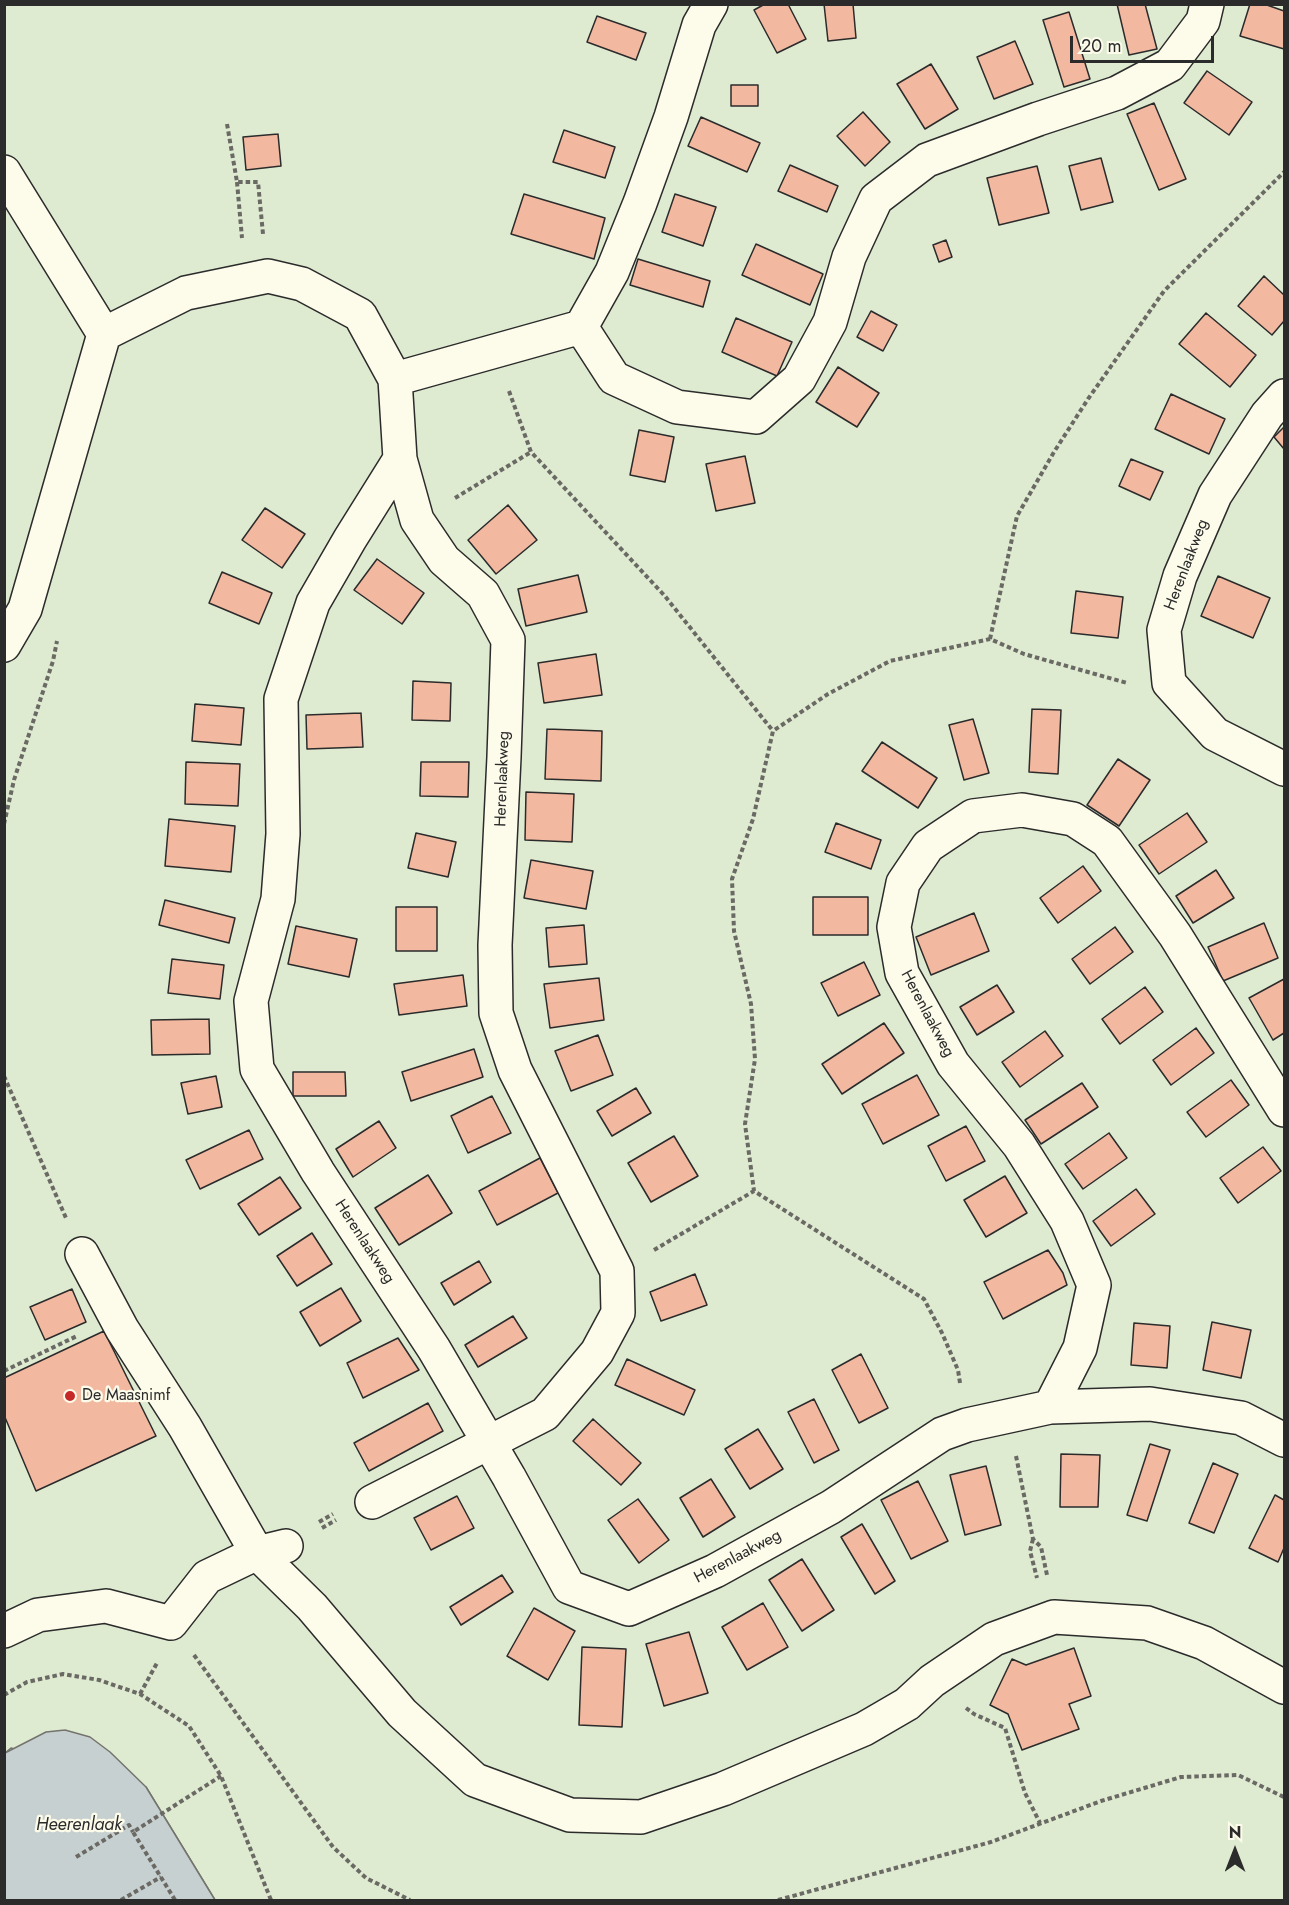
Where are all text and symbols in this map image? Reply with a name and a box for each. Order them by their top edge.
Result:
scale bar [1073,24,1217,62]
text: 20 m [1081,33,1121,59]
street label: Herenlaakweg [1161,517,1213,613]
street label: Herenlaakweg [492,731,514,827]
street label: Herenlaakweg [896,967,958,1061]
street label: Herenlaakweg [330,1197,398,1287]
place label: De Maasnimf [82,1386,170,1406]
marker: De Maasnimf [63,1389,77,1403]
street label: Herenlaakweg [691,1526,785,1588]
water label: Heerenlaak [36,1815,122,1837]
north arrow [1205,1821,1265,1881]
text: N [1229,1821,1241,1844]

